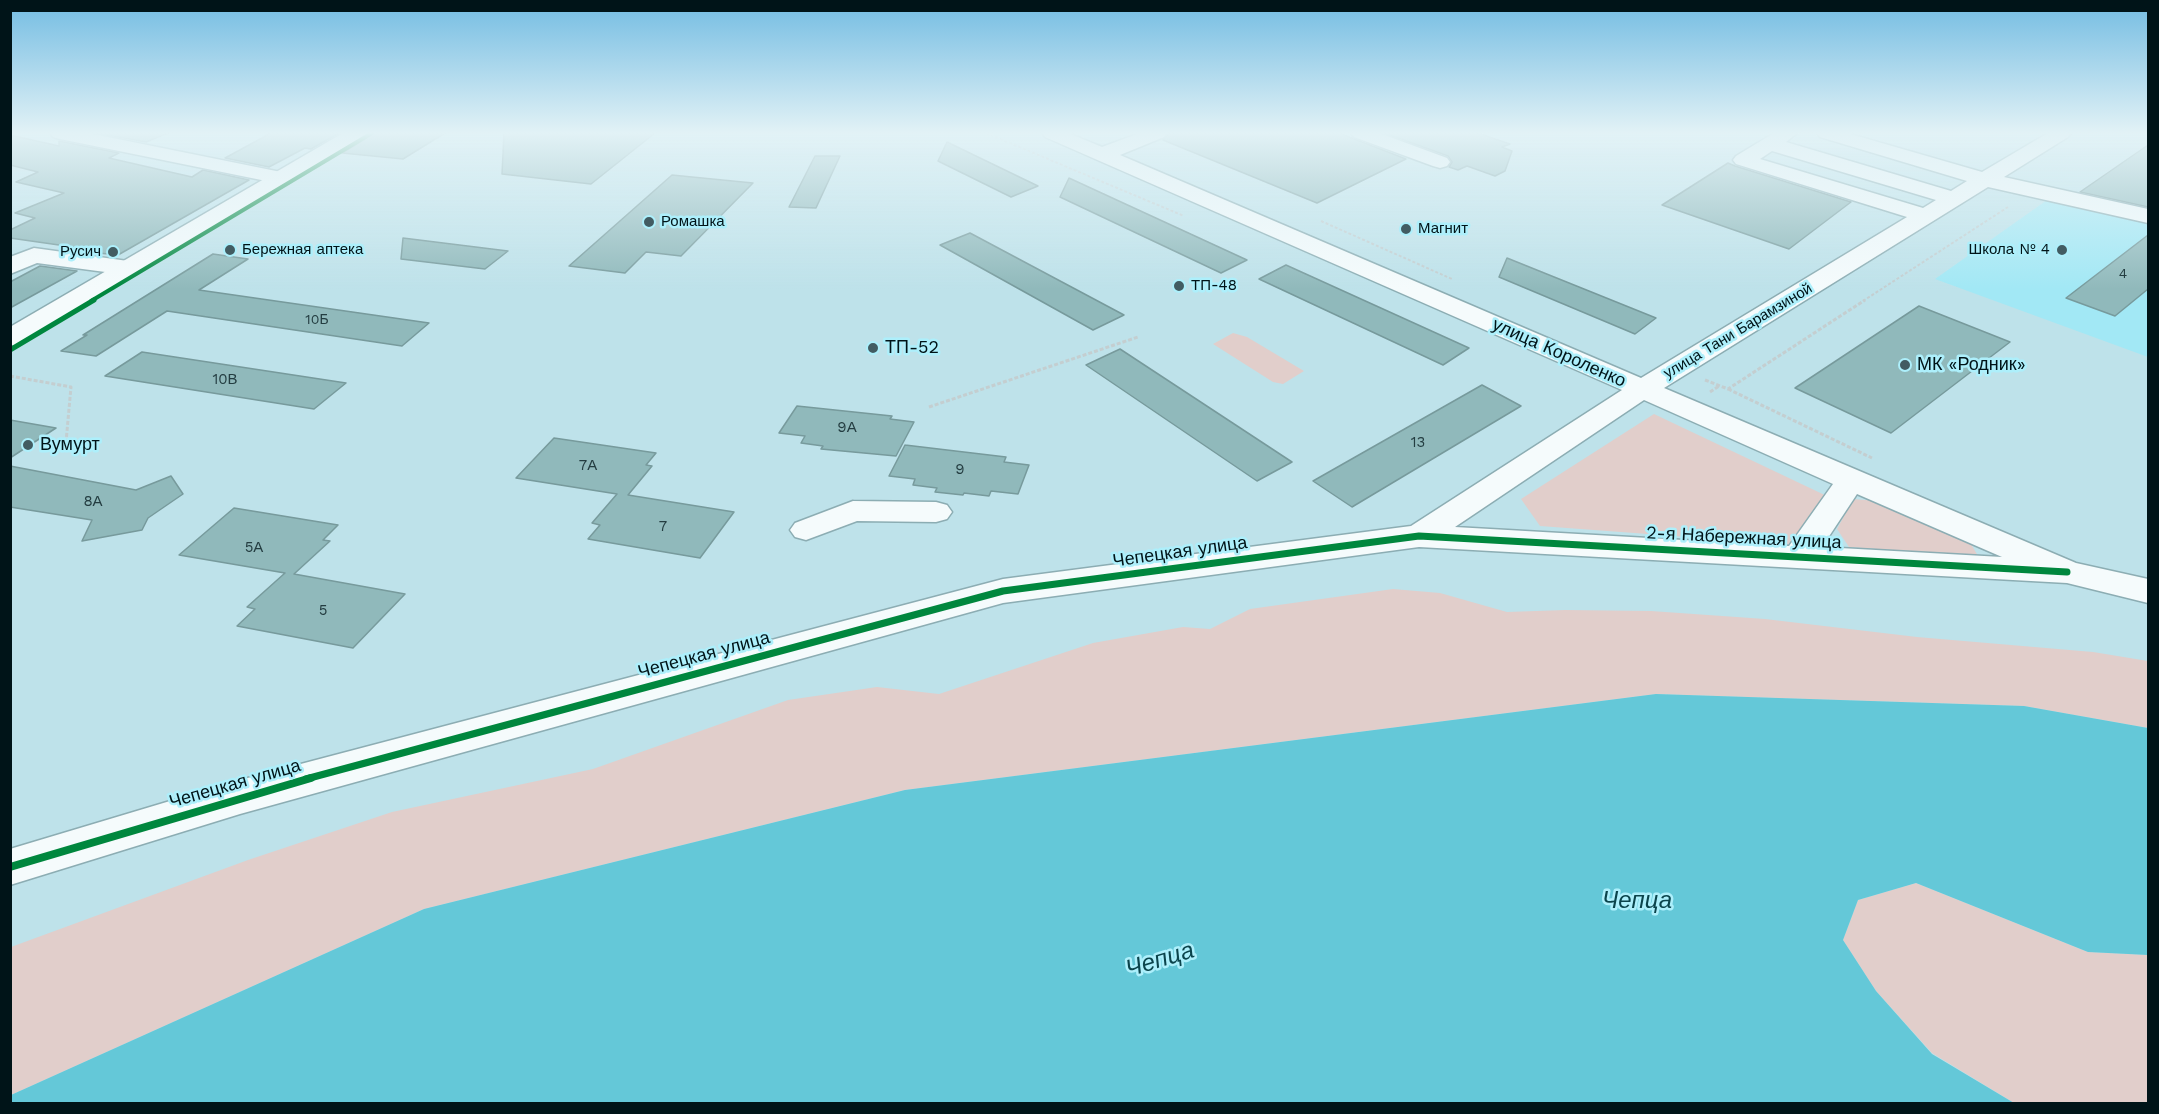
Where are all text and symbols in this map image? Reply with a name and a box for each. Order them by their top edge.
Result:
place label: Ромашка [661,213,725,231]
marker: Ромашка [642,215,656,229]
place label: Магнит [1418,220,1468,238]
marker: Магнит [1399,222,1413,236]
place label: Бережная аптека [242,241,363,259]
place label: Школа № 4 [1969,241,2050,259]
place label: Русич [60,243,101,261]
marker: Бережная аптека [223,243,237,257]
marker: Школа № 4 [2055,243,2069,257]
marker: Русич [106,245,120,259]
house number: 4 [2119,266,2127,282]
place label: ТП-48 [1191,277,1237,295]
marker: ТП-48 [1172,279,1186,293]
street label: улица Тани Барамзиной [1660,279,1816,383]
house number: 10Б [305,312,329,328]
street label: улица Короленко [1489,314,1629,392]
place label: ТП-52 [885,337,939,359]
marker: ТП-52 [866,341,880,355]
place label: МК «Родник» [1917,354,2026,376]
marker: МК «Родник» [1898,358,1912,372]
house number: 10В [212,371,238,389]
house number: 9А [837,419,857,437]
place label: Вумурт [40,434,100,456]
house number: 13 [1411,434,1425,452]
marker: Вумурт [21,438,35,452]
house number: 7А [579,457,597,475]
house number: 9 [955,461,965,479]
house number: 8А [83,493,103,511]
house number: 7 [659,518,667,536]
street label: 2-я Набережная улица [1646,522,1842,554]
street label: Чепецкая улица [1111,532,1249,572]
house number: 5А [245,539,263,557]
house number: 5 [319,602,327,620]
street label: Чепецкая улица [636,627,772,683]
street label: Чепецкая улица [167,755,303,813]
water label: Чепца [1602,887,1672,915]
water label: Чепца [1122,936,1198,984]

